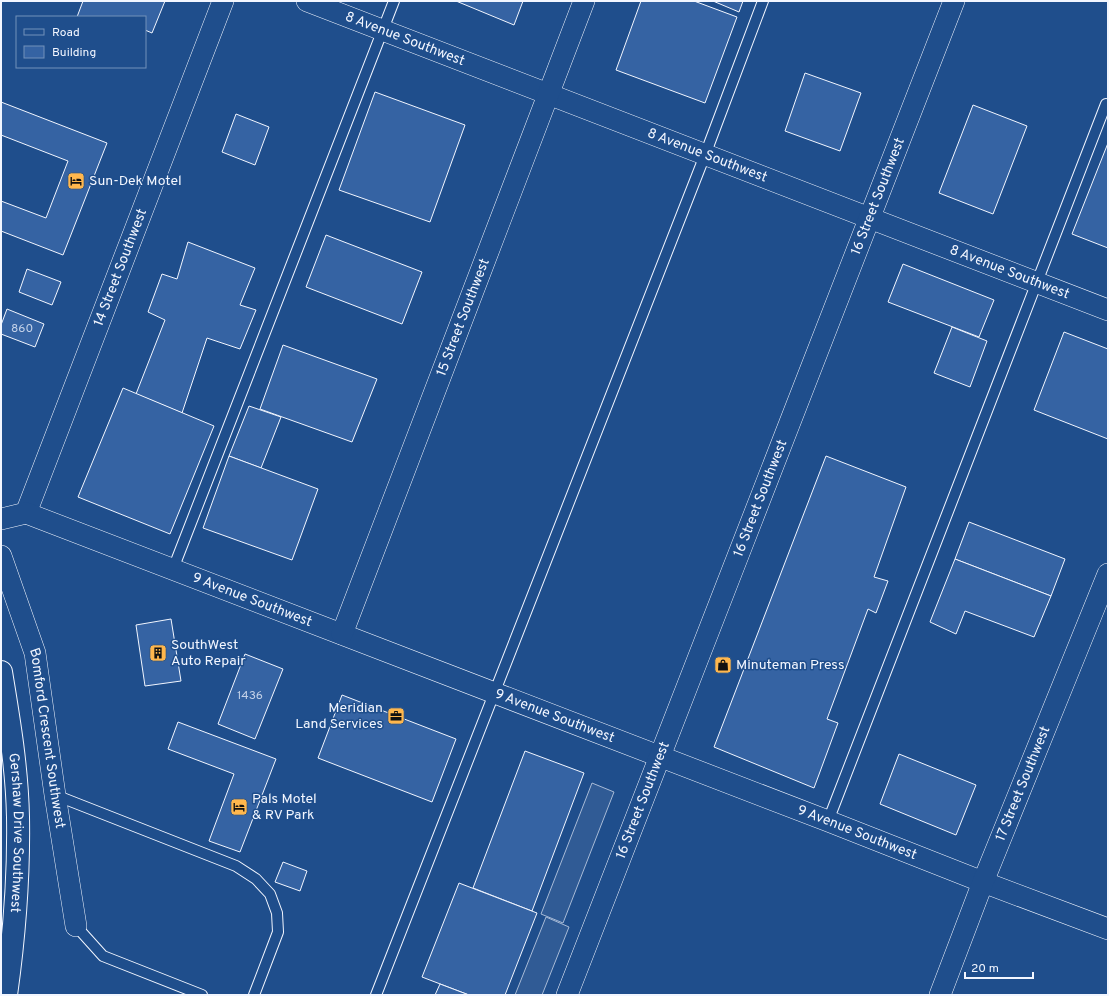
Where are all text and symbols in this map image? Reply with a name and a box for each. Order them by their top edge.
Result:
street label: 8 Avenue Southwest [343,8,467,70]
legend [16,16,146,68]
text: Road [52,25,80,41]
text: Building [52,45,96,61]
street label: 8 Avenue Southwest [645,125,770,186]
street label: 16 Street Southwest [847,135,908,257]
hotel icon: Sun-Dek Motel [66,171,86,191]
place label: Sun-Dek Motel [89,173,182,190]
street label: 14 Street Southwest [90,206,151,329]
street label: 8 Avenue Southwest [947,241,1072,303]
street label: 15 Street Southwest [433,256,493,379]
house number: 860 [11,321,33,337]
street label: 16 Street Southwest [730,437,791,559]
street label: 9 Avenue Southwest [190,569,314,631]
place label: SouthWest Auto Repair [171,637,246,670]
building icon: SouthWest Auto Repair [148,643,168,663]
street label: Bomford Crescent Southwest [25,646,69,830]
shop icon: Minuteman Press [713,655,733,675]
place label: Minuteman Press [736,657,845,674]
street label: 9 Avenue Southwest [492,685,617,747]
house number: 1436 [237,688,263,704]
place label: Meridian Land Services [295,700,383,733]
office icon: Meridian Land Services [386,706,406,726]
street label: 17 Street Southwest [992,724,1054,844]
street label: 16 Street Southwest [612,739,673,861]
street label: Gershaw Drive Southwest [5,752,27,913]
place label: Pals Motel & RV Park [252,791,317,824]
hotel icon: Pals Motel & RV Park [229,797,249,817]
street label: 9 Avenue Southwest [795,802,919,864]
scale bar [965,954,1033,980]
text: 20 m [971,961,999,977]

